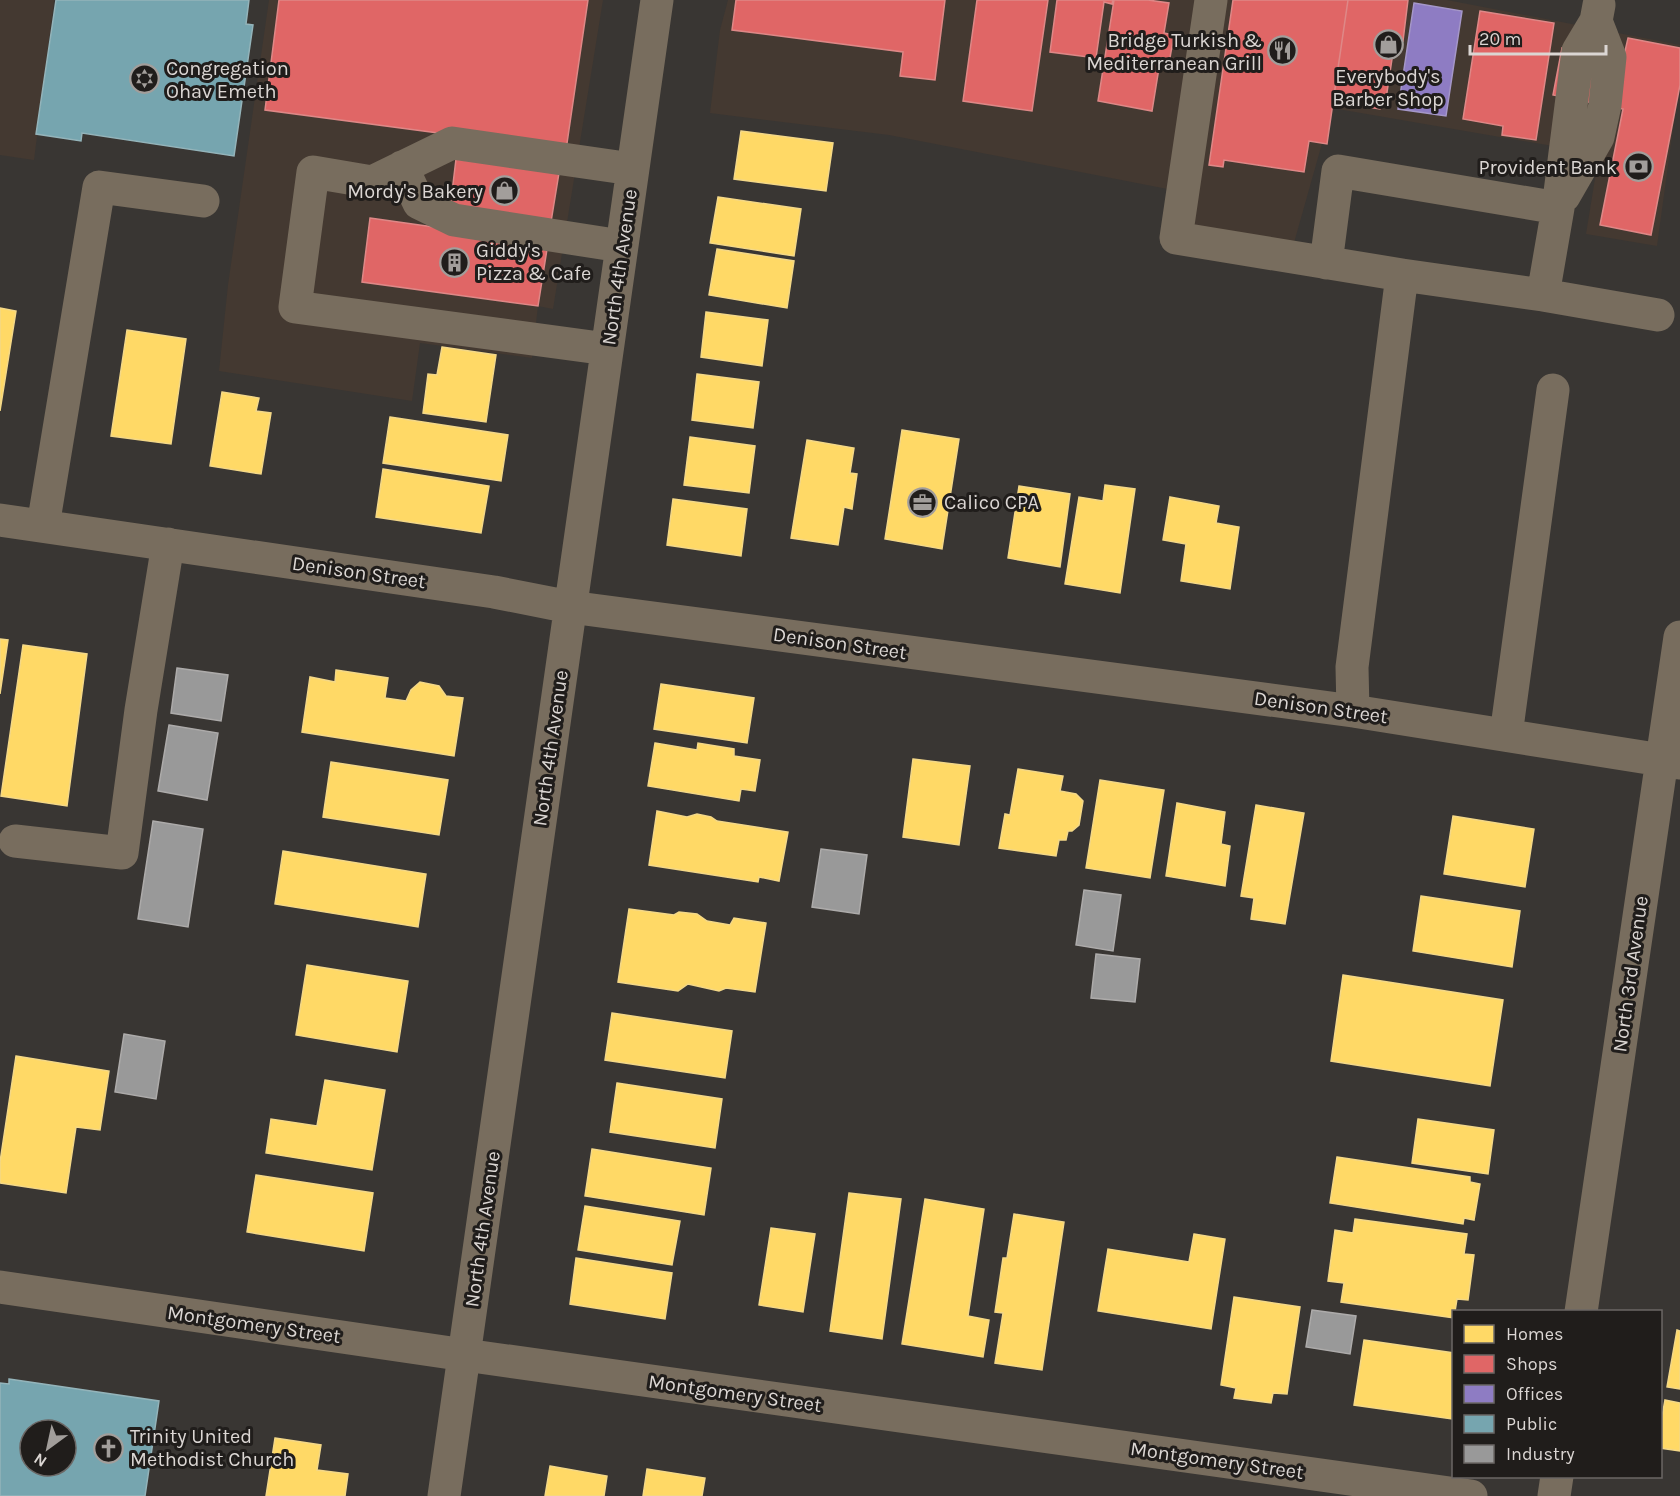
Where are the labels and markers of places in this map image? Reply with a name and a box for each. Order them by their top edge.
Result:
place label: Bridge Turkish & Mediterranean Grill [1086,29,1262,75]
shop icon: Everybody's Barber Shop [1372,29,1404,61]
restaurant icon: Bridge Turkish & Mediterranean Grill [1267,35,1299,67]
place label: Congregation Ohav Emeth [166,57,289,103]
synagogue icon: Congregation Ohav Emeth [129,63,161,95]
place label: Everybody's Barber Shop [1332,65,1444,111]
bank icon: Provident Bank [1622,151,1654,183]
place label: Provident Bank [1479,156,1617,179]
shop icon: Mordy's Bakery [488,175,520,207]
place label: Mordy's Bakery [347,180,483,203]
place label: Giddy's Pizza & Cafe [476,239,591,285]
building icon: Giddy's Pizza & Cafe [439,246,471,278]
office icon: Calico CPA [907,486,939,518]
place label: Calico CPA [944,491,1039,514]
place label: Trinity United Methodist Church [130,1425,294,1471]
church icon: Trinity United Methodist Church [93,1432,125,1464]

